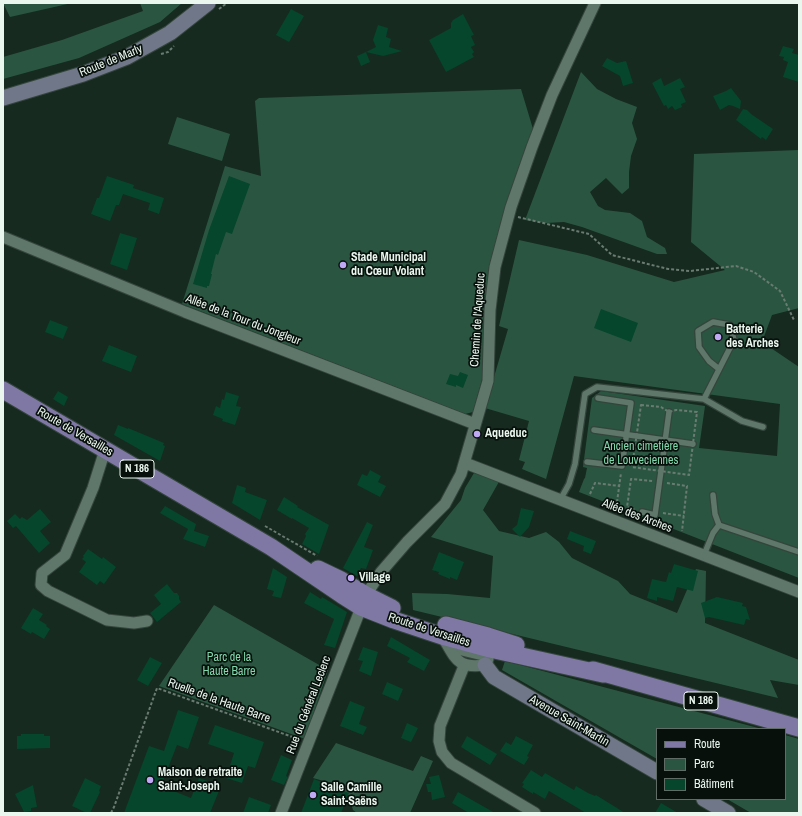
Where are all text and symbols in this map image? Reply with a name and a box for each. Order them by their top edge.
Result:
street label: Route de Marly [77,42,145,80]
place label: Stade Municipal du Cœur Volant [351,251,426,279]
marker: Stade Municipal du Cœur Volant [338,260,348,270]
street label: Chemin de l'Aqueduc [468,273,488,367]
street label: Allée de la Tour du Jongleur [183,291,303,349]
place label: Batterie des Arches [726,323,779,351]
marker: Batterie des Arches [713,332,723,342]
street label: Route de Versailles [34,404,116,460]
place label: Aqueduc [485,427,527,441]
marker: Aqueduc [472,429,482,439]
park label: Ancien cimetière de Louveciennes [604,440,678,468]
road number: N 186 [120,460,154,478]
street label: Allée des Arches [600,496,674,536]
place label: Village [359,571,391,585]
marker: Village [346,573,356,583]
street label: Route de Versailles [386,610,472,650]
park label: Parc de la Haute Barre [202,651,256,679]
street label: Rue du Général Leclerc [284,654,334,756]
street label: Ruelle de la Haute Barre [166,676,272,726]
street label: Avenue Saint-Martin [526,692,612,750]
road number: N 186 [684,692,718,710]
legend [656,728,786,800]
text: Route [694,736,720,752]
text: Parc [694,756,714,772]
place label: Maison de retraite Saint-Joseph [158,766,242,794]
marker: Maison de retraite Saint-Joseph [145,775,155,785]
text: Bâtiment [694,776,733,792]
place label: Salle Camille Saint-Saëns [321,781,382,809]
marker: Salle Camille Saint-Saëns [308,790,318,800]

